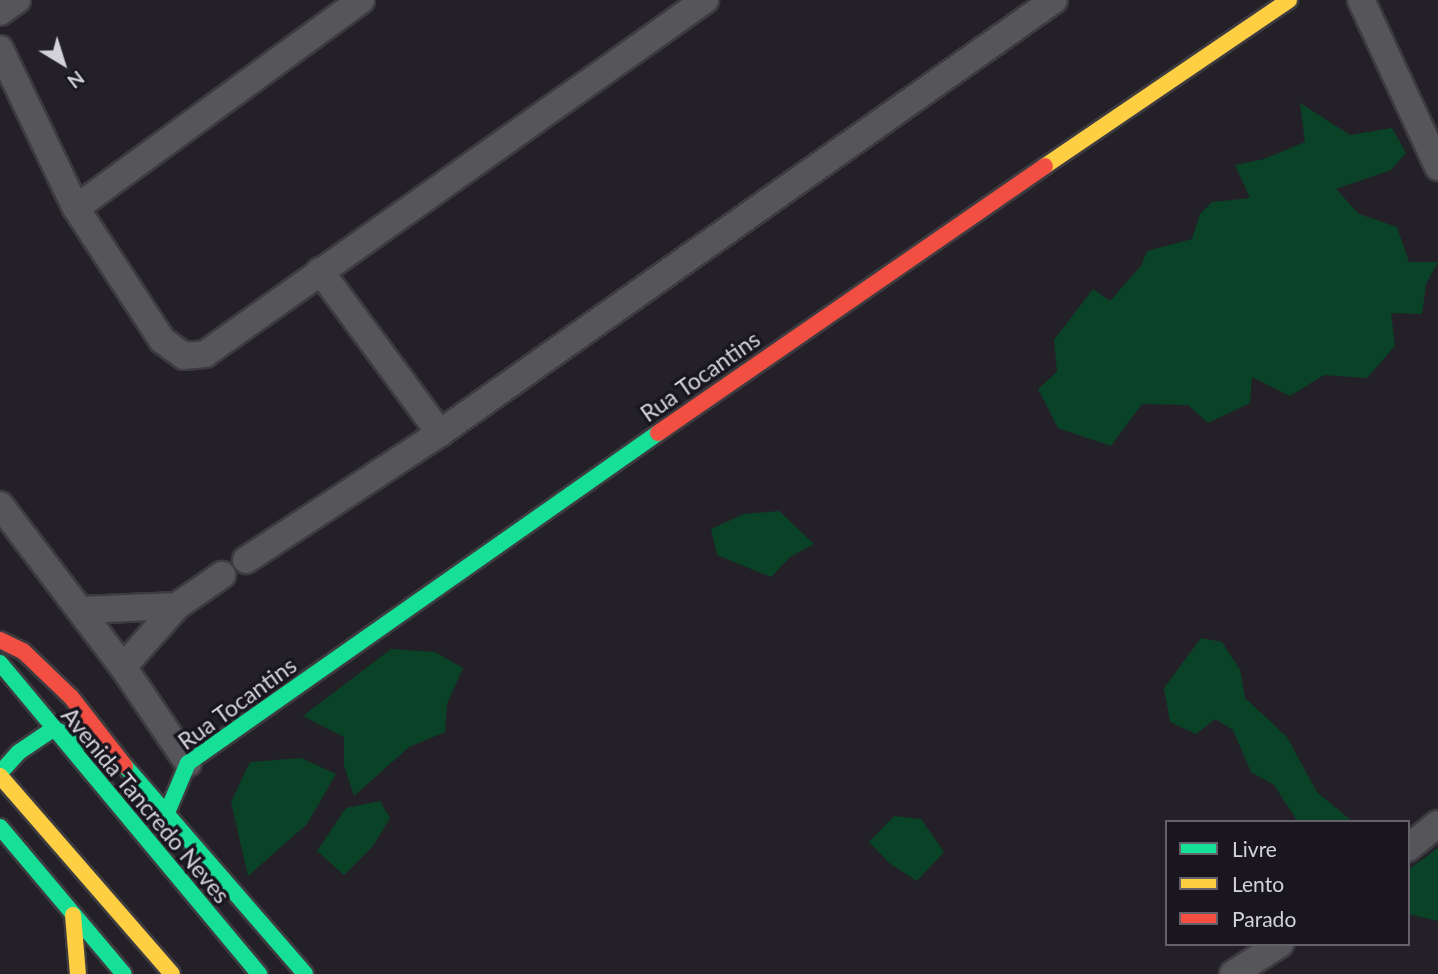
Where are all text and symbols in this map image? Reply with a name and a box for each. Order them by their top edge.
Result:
north arrow [28,28,98,98]
text: N [63,66,89,94]
street label: Rua Tocantins [635,325,765,427]
street label: Rua Tocantins [172,651,302,755]
street label: Avenida Tancredo Neves [56,701,236,909]
legend [1165,820,1410,946]
text: Livre [1232,836,1277,861]
text: Lento [1232,871,1284,896]
text: Parado [1232,906,1296,931]

